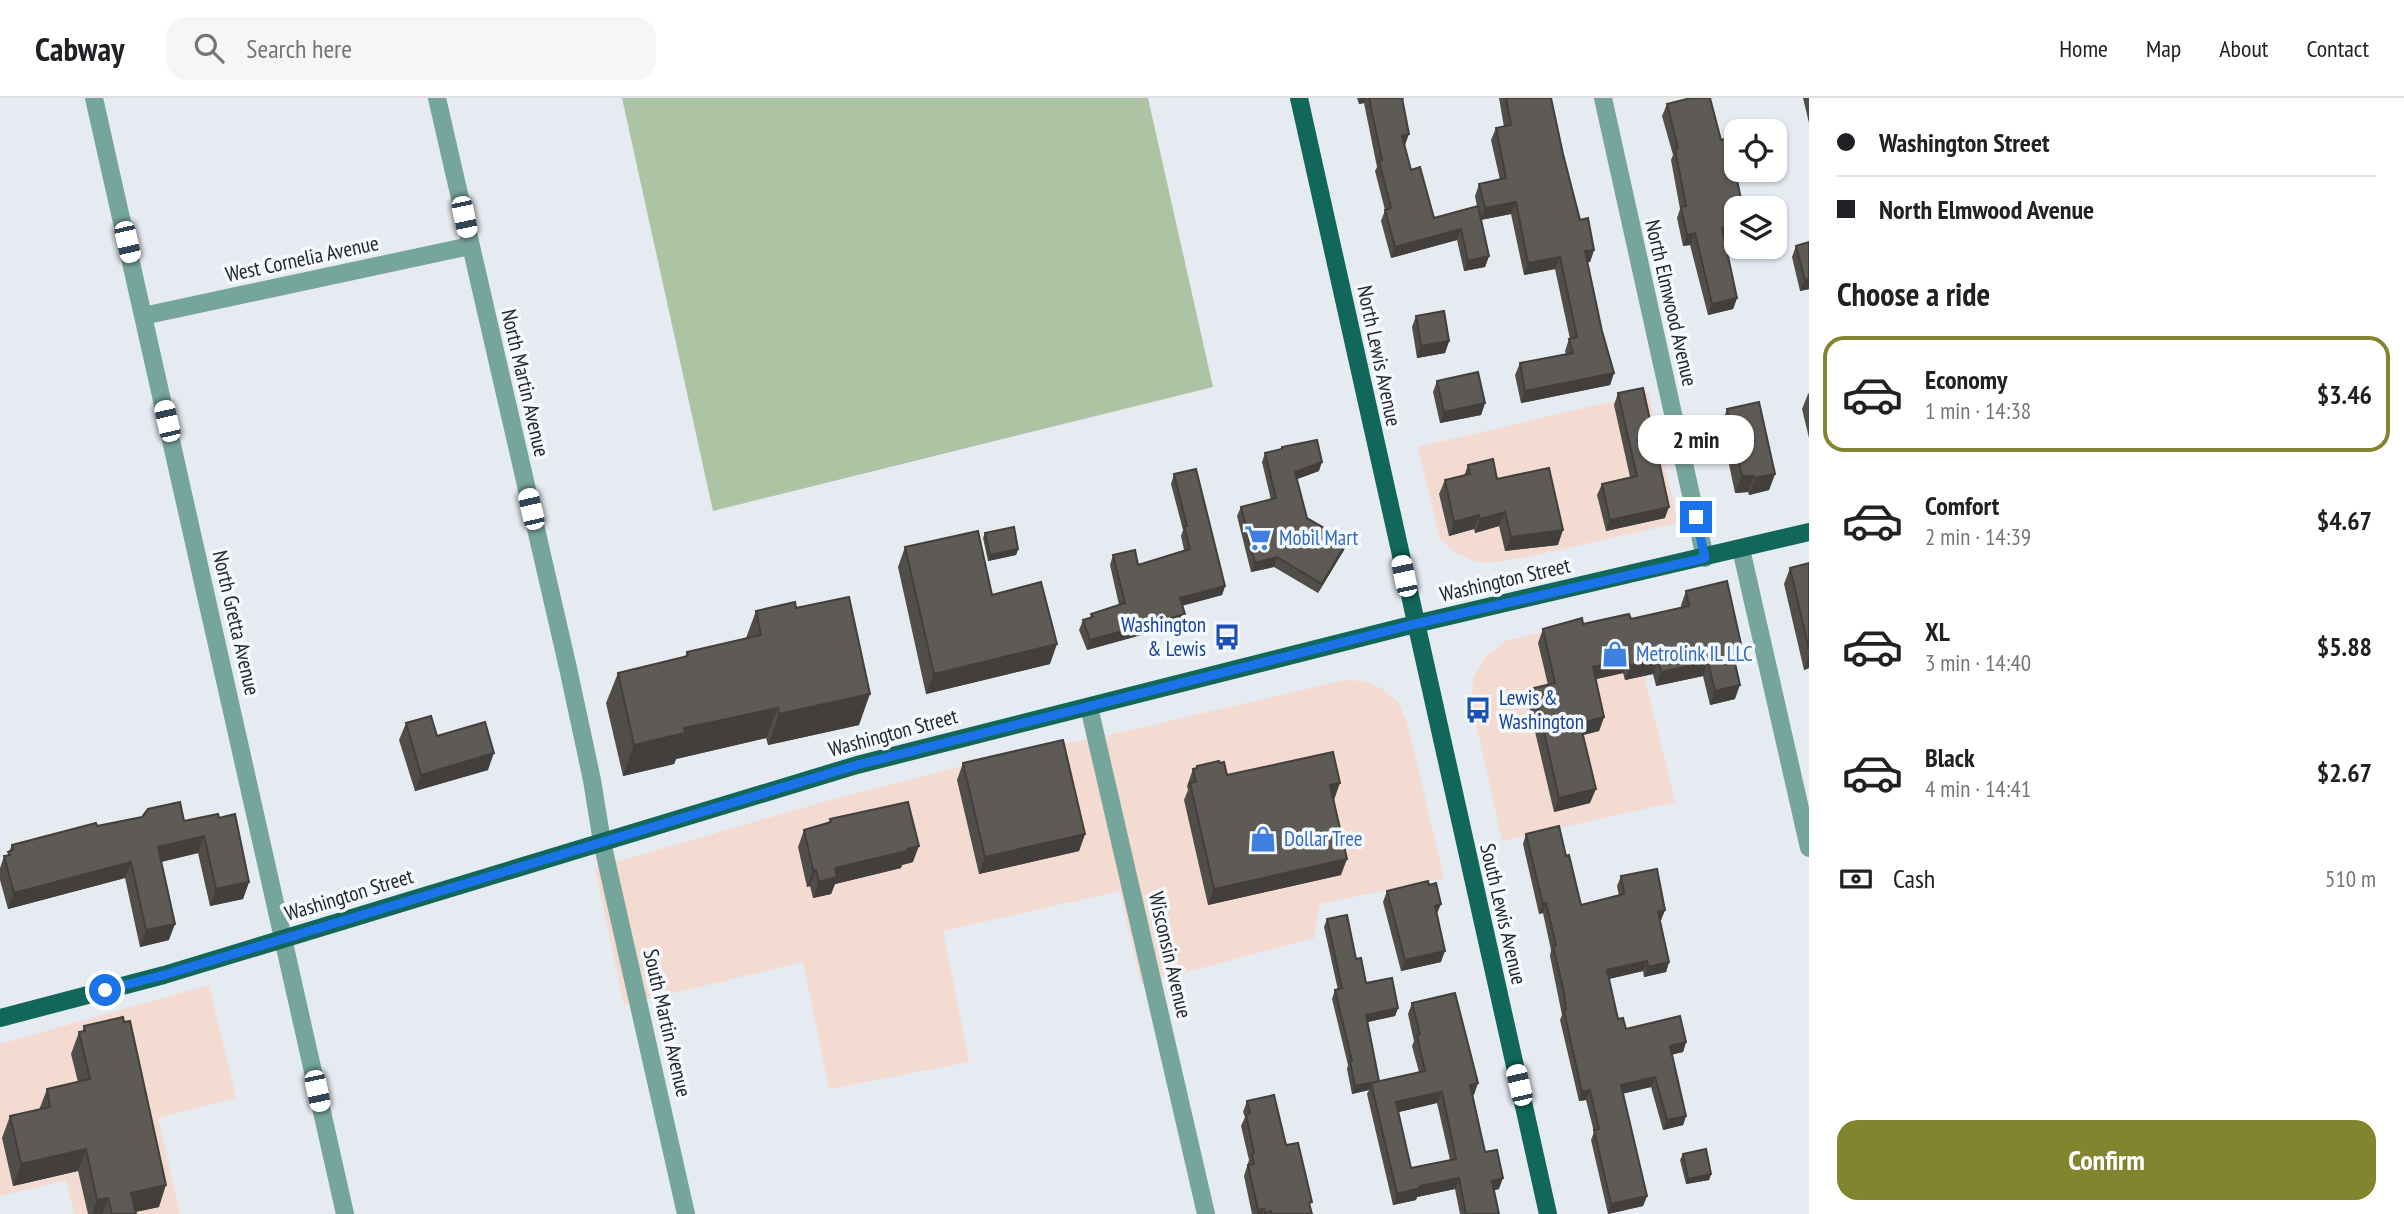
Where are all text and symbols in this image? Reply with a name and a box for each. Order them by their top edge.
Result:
search box [166,17,656,80]
text: Cabway [35,27,124,70]
icon: search [190,29,228,67]
text: Search here [246,32,352,65]
text: Home [2059,33,2108,64]
text: Map [2146,33,2181,64]
text: About [2219,33,2268,64]
text: Contact [2306,33,2369,64]
map controls [1724,119,1787,259]
button: locate [1724,119,1787,182]
text: Washington Street [1879,126,2050,159]
text: North Elmwood Avenue [1879,193,2094,226]
car [450,194,479,240]
button: layers [1724,196,1787,259]
street label: North Elmwood Avenue [1639,217,1704,389]
car [113,219,142,265]
street label: West Cornelia Avenue [223,229,381,288]
text: Choose a ride [1837,273,1990,315]
street label: North Lewis Avenue [1351,283,1408,429]
street label: North Martin Avenue [495,306,556,459]
icon: car [1841,363,1904,426]
text: Economy [1925,363,2007,396]
text: $3.46 [2317,378,2372,411]
text: 1 min · 14:38 [1925,396,2031,425]
car [153,398,182,444]
callout: 2 min [1638,416,1754,464]
text: 2 min [1673,425,1719,454]
car [517,486,546,532]
icon: car [1841,489,1904,552]
text: Comfort [1925,489,1999,522]
route end [1680,501,1712,533]
text: $4.67 [2317,504,2372,537]
text: 2 min · 14:39 [1925,522,2031,551]
supermarket icon: Mobil Mart [1243,523,1273,553]
place label: Mobil Mart [1279,524,1358,551]
street label: North Gretta Avenue [207,548,266,698]
street label: Washington Street [1437,551,1573,608]
car [1390,553,1419,599]
place label: Washington & Lewis [1121,611,1206,662]
icon: car [1841,615,1904,678]
text: XL [1925,615,1950,648]
bus stop icon: Washington & Lewis [1212,622,1242,652]
text: $5.88 [2317,630,2372,663]
shop icon: Metrolink IL LLC [1600,639,1630,669]
place label: Metrolink IL LLC [1636,640,1753,667]
text: 3 min · 14:40 [1925,648,2031,677]
place label: Lewis & Washington [1499,684,1584,735]
bus stop icon: Lewis & Washington [1463,695,1493,725]
street label: Washington Street [825,702,961,763]
icon: car [1841,741,1904,804]
text: Black [1925,741,1975,774]
text: $2.67 [2317,756,2372,789]
text: 4 min · 14:41 [1925,774,2031,803]
shop icon: Dollar Tree [1248,824,1278,854]
place label: Dollar Tree [1284,825,1362,852]
street label: South Lewis Avenue [1474,841,1533,987]
icon: cash [1837,860,1875,898]
street label: Washington Street [281,862,417,927]
text: Cash [1893,862,1935,895]
text: 510 m [2325,864,2376,893]
street label: Wisconsin Avenue [1143,889,1198,1021]
street label: South Martin Avenue [637,946,698,1100]
route start [89,974,121,1006]
car [1505,1062,1534,1108]
car [303,1068,332,1114]
button: Confirm [1837,1120,2376,1200]

